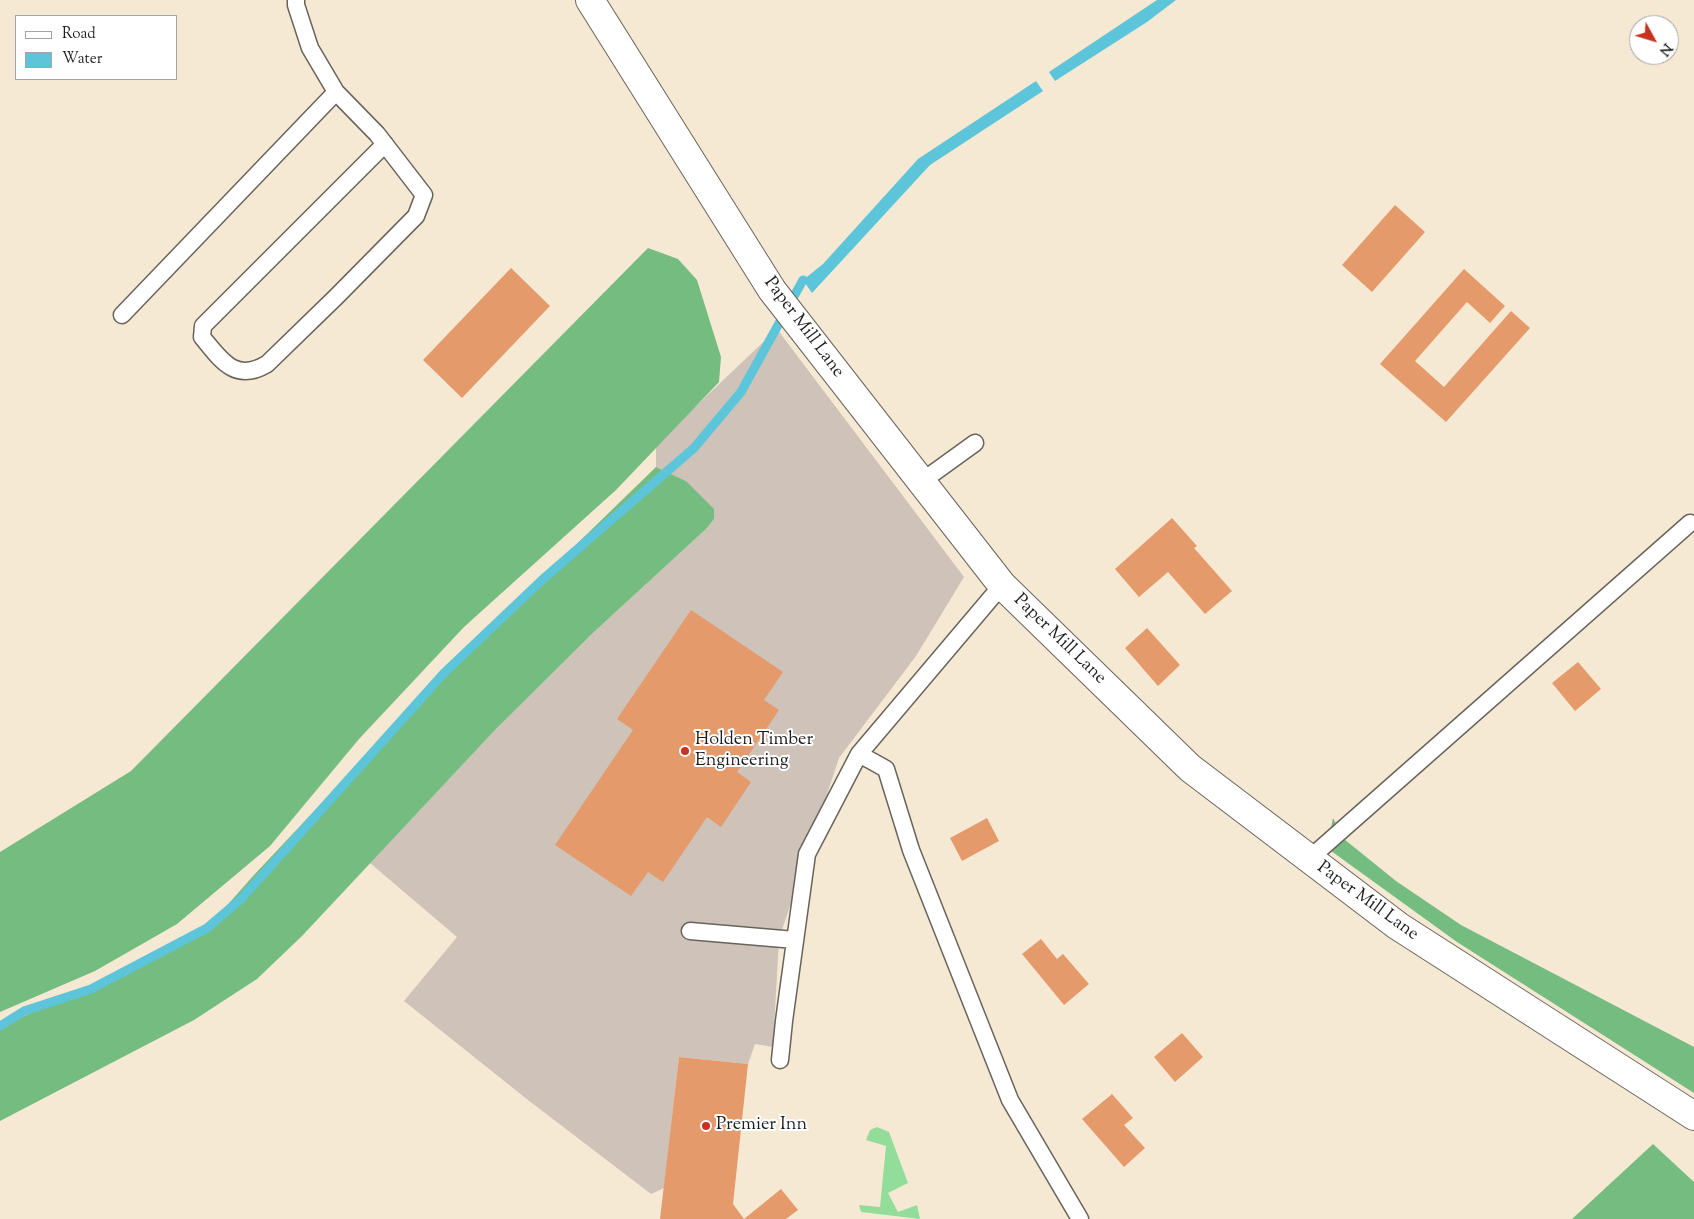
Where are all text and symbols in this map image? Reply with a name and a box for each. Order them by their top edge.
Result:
legend [15,15,178,80]
north arrow [1629,15,1679,65]
text: Road [62,24,96,45]
text: N [1654,38,1676,59]
text: Water [62,49,102,70]
street label: Paper Mill Lane [758,273,848,383]
street label: Paper Mill Lane [1008,590,1110,690]
place label: Holden Timber Engineering [695,730,813,772]
marker: Holden Timber Engineering [679,745,691,757]
street label: Paper Mill Lane [1312,858,1422,946]
place label: Premier Inn [716,1115,807,1137]
marker: Premier Inn [700,1120,712,1132]

